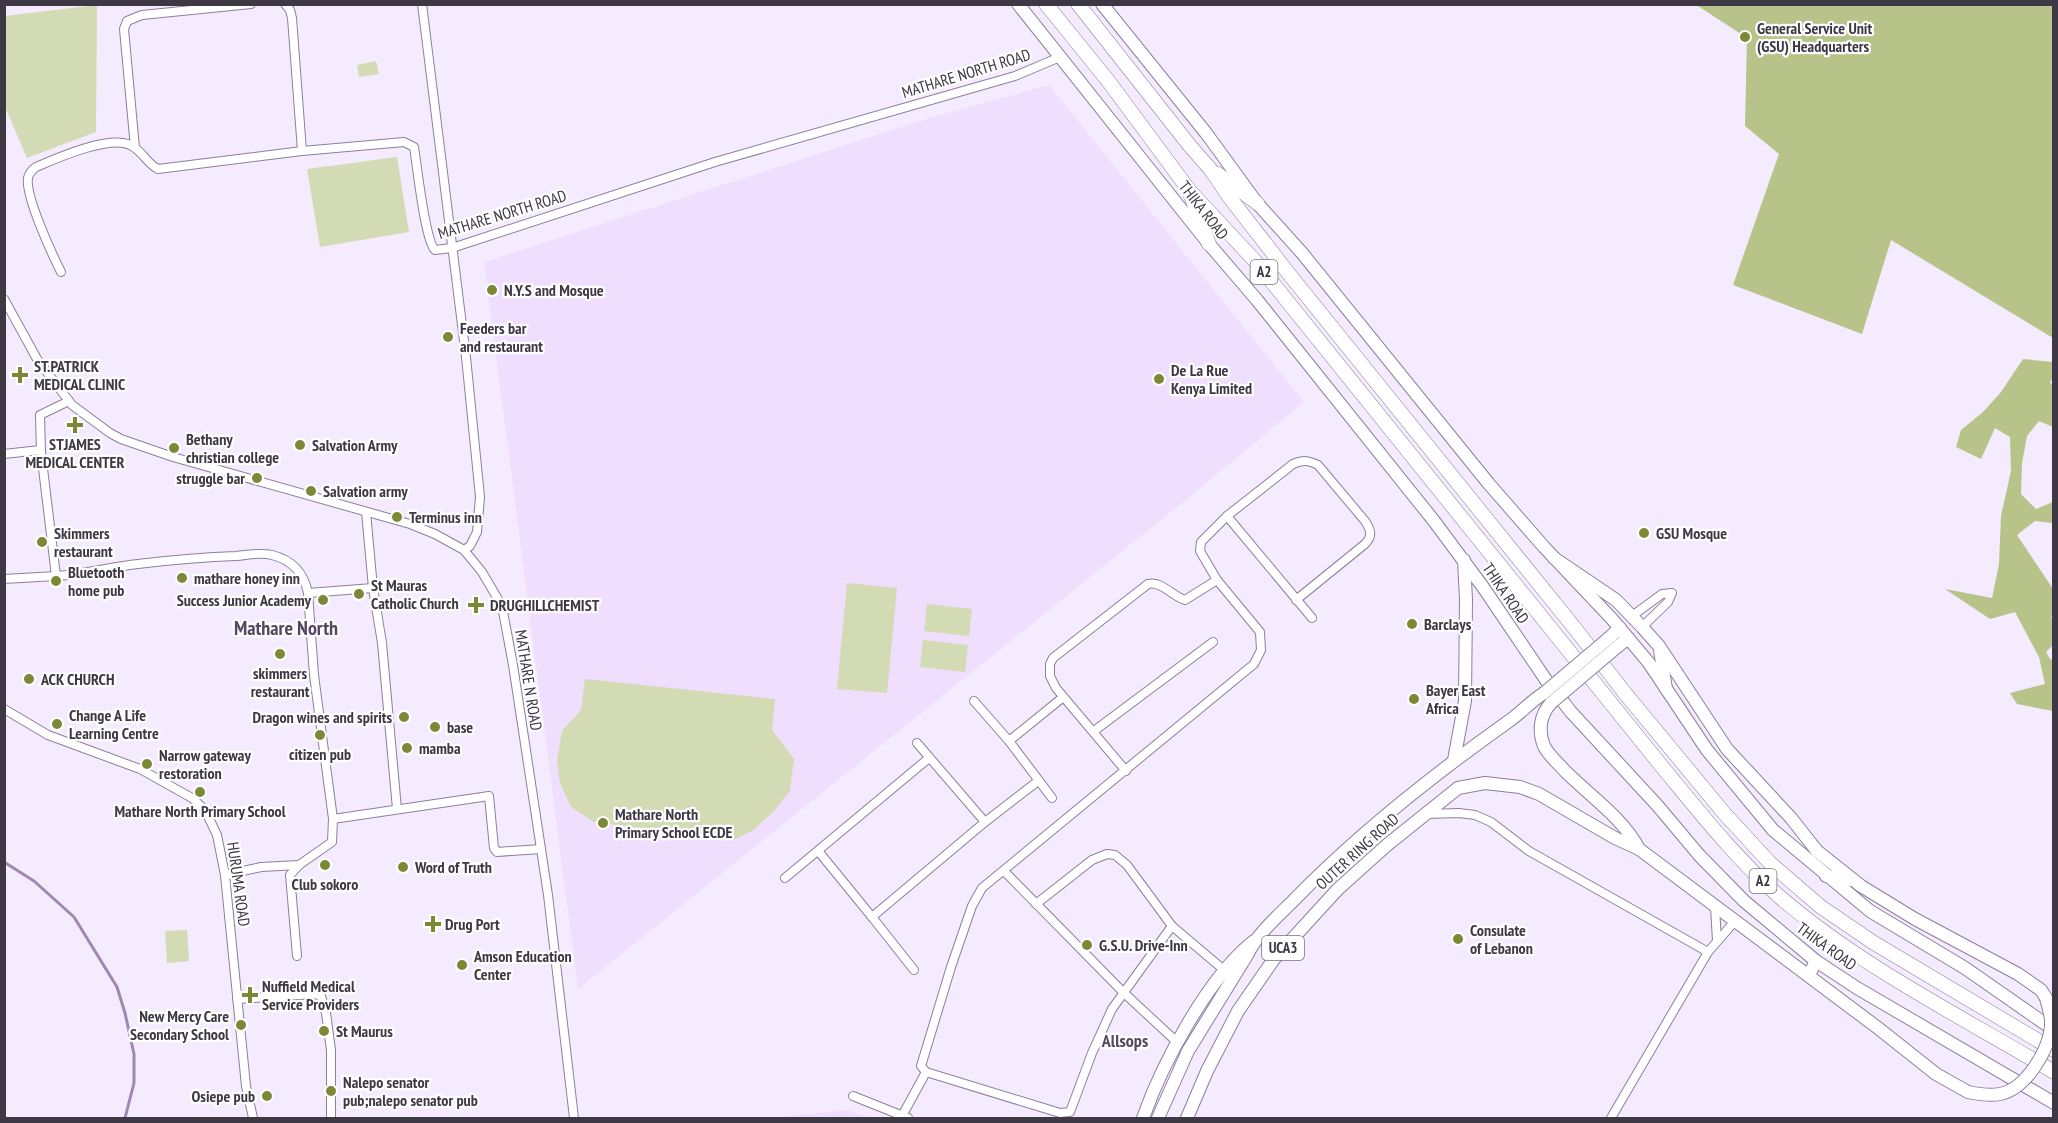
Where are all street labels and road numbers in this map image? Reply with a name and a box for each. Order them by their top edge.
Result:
street label: MATHARE NORTH ROAD [899,44,1033,102]
street label: THIKA ROAD [1175,177,1233,243]
street label: MATHARE NORTH ROAD [435,185,569,243]
road number: A2 [1250,260,1278,284]
street label: THIKA ROAD [1478,559,1534,627]
street label: MATHARE N ROAD [511,628,547,732]
street label: OUTER RING ROAD [1311,808,1403,894]
street label: HURUMA ROAD [223,840,255,928]
road number: A2 [1750,869,1776,893]
street label: THIKA ROAD [1793,918,1861,974]
road number: UCA3 [1262,936,1304,960]

